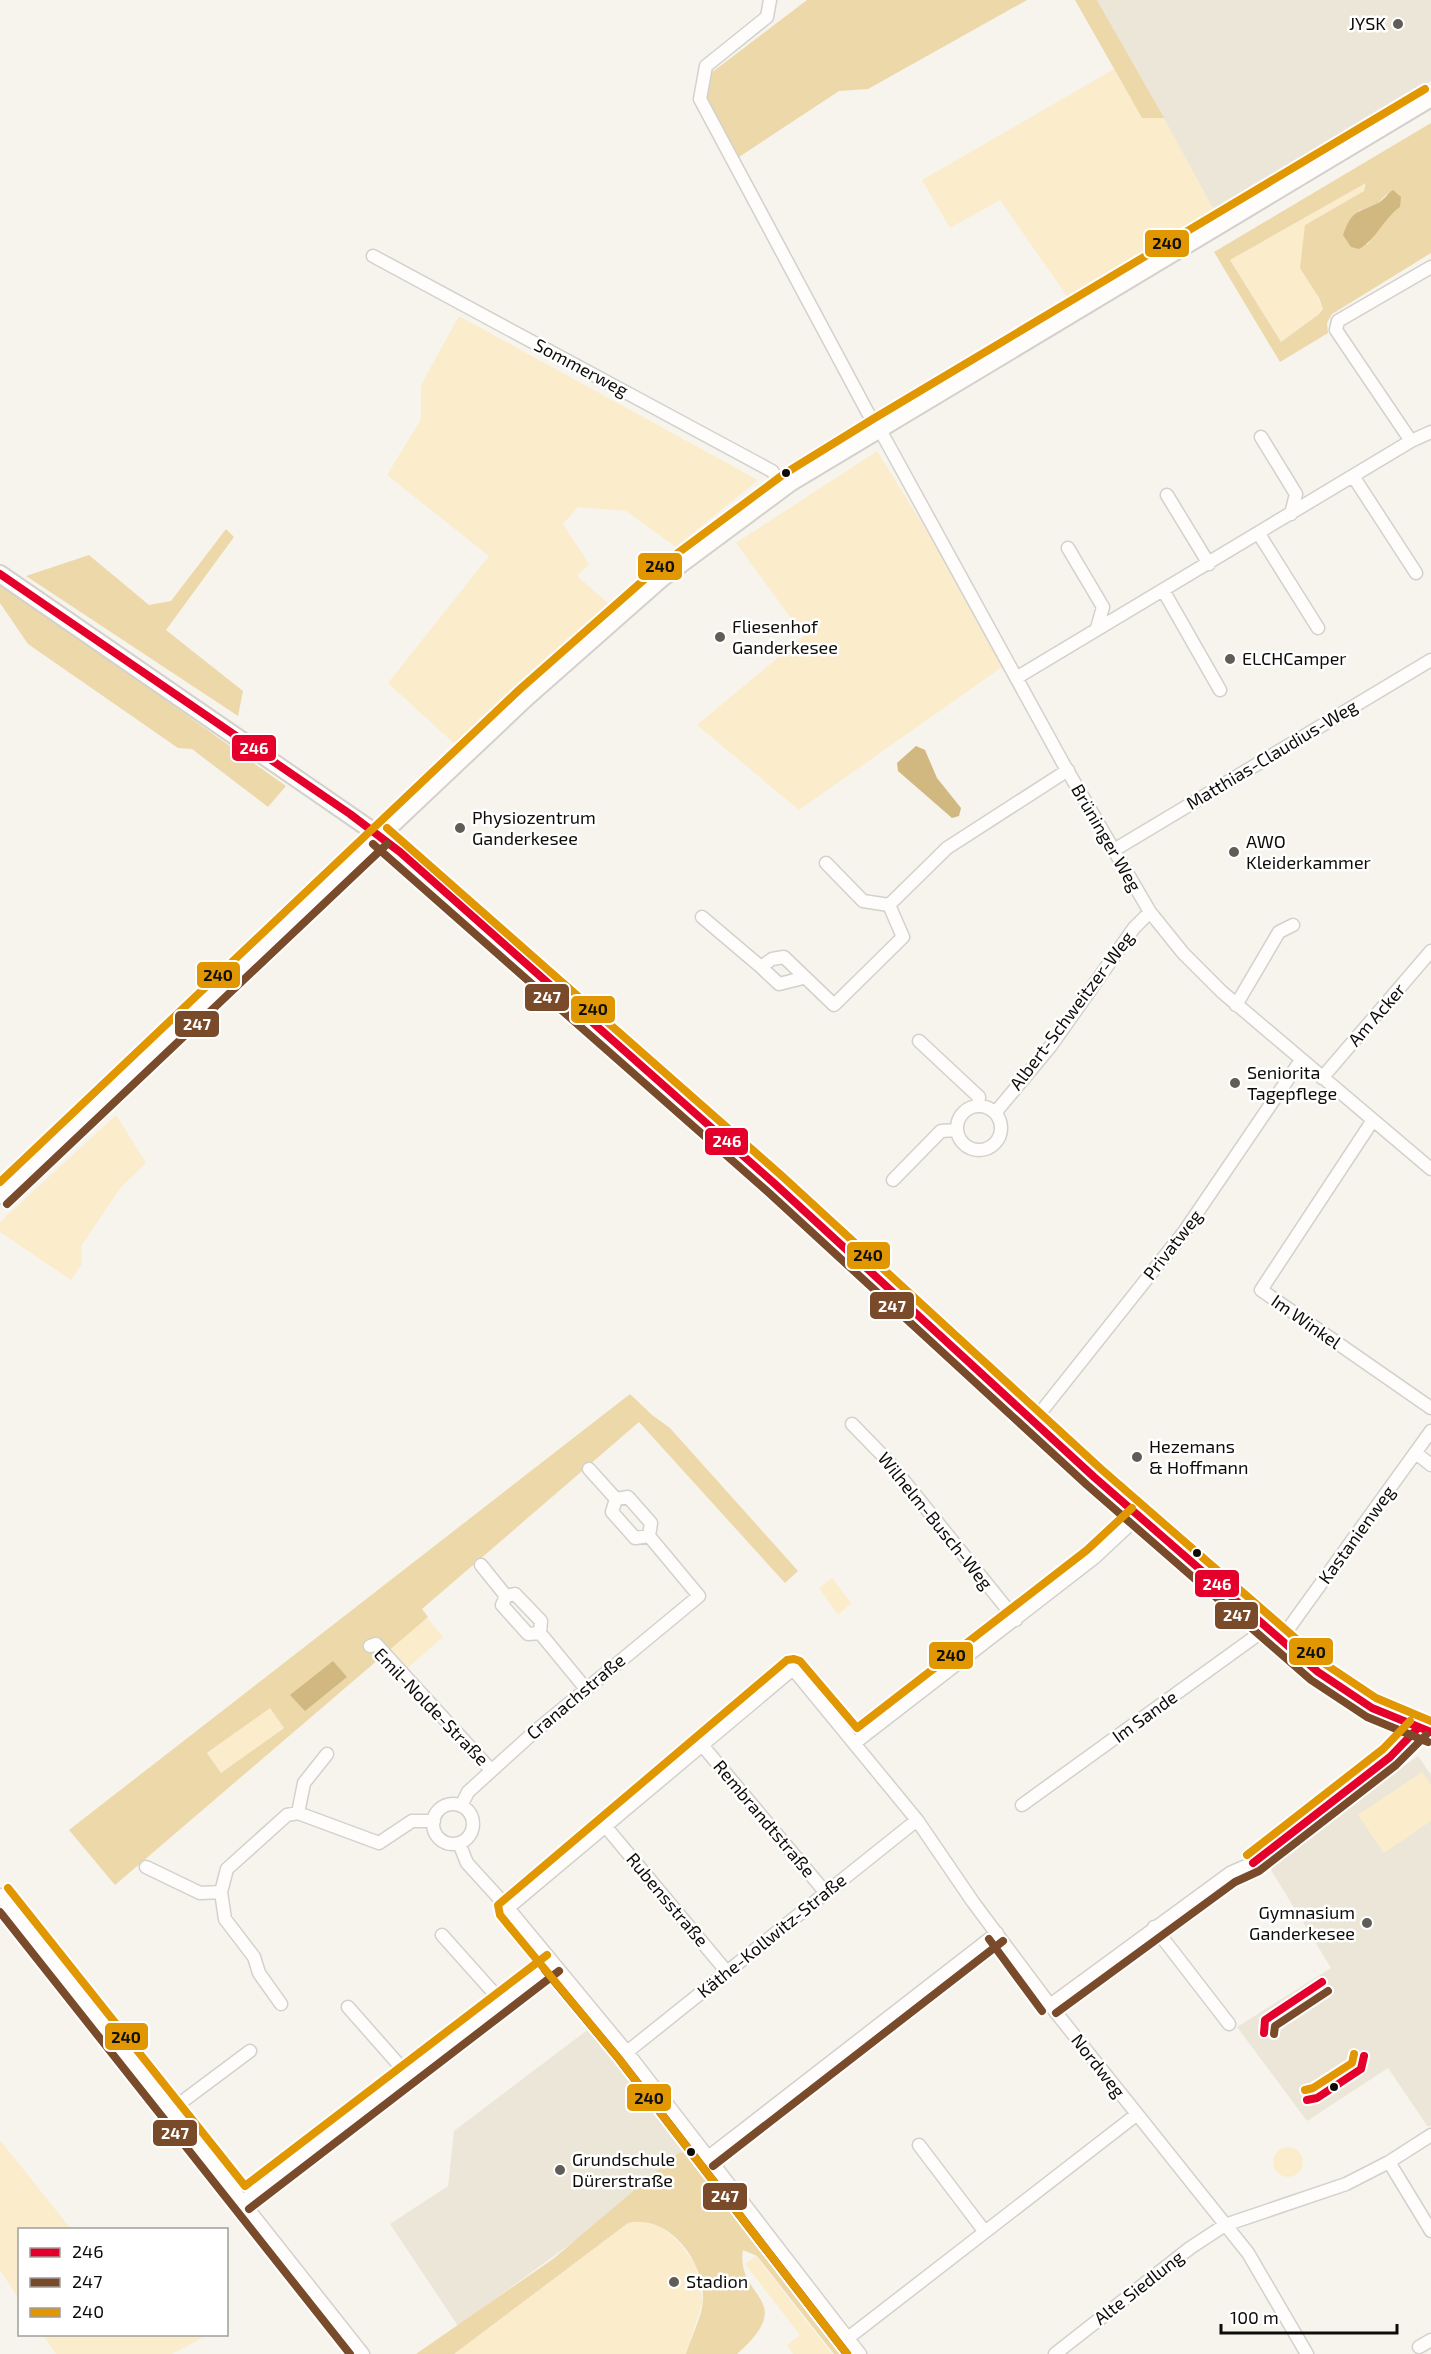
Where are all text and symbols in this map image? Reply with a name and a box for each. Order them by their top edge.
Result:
place label: JYSK [1349,12,1386,34]
marker: JYSK [1391,17,1405,31]
line badge: 240 [1144,229,1190,258]
text: 240 [1152,233,1182,252]
street label: Sommerweg [531,333,632,401]
unlabelled marker [780,467,792,479]
line badge: 240 [637,552,683,581]
text: 240 [645,556,675,575]
place label: Fliesenhof Ganderkesee [732,615,838,658]
marker: Fliesenhof Ganderkesee [713,630,727,644]
place label: ELCHCamper [1242,647,1347,669]
marker: ELCHCamper [1223,652,1237,666]
street label: Matthias-Claudius-Weg [1182,694,1361,814]
line badge: 246 [231,734,277,762]
text: 246 [240,738,268,757]
street label: Brüninger Weg [1067,780,1147,895]
place label: Physiozentrum Ganderkesee [472,806,596,849]
marker: Physiozentrum Ganderkesee [453,821,467,835]
place label: AWO Kleiderkammer [1246,830,1371,873]
marker: AWO Kleiderkammer [1227,845,1241,859]
street label: Albert-Schweitzer-Weg [1004,927,1138,1094]
line badge: 240 [196,961,241,989]
text: 240 [203,965,233,984]
street label: Am Acker [1343,978,1410,1050]
line badge: 247 [524,983,570,1012]
text: 247 [533,987,562,1006]
line badge: 240 [570,995,616,1024]
text: 240 [578,999,608,1018]
line badge: 247 [174,1010,220,1038]
text: 247 [183,1014,212,1033]
place label: Seniorita Tagepflege [1247,1061,1337,1104]
marker: Seniorita Tagepflege [1228,1076,1242,1090]
line badge: 246 [704,1127,749,1156]
text: 246 [713,1131,741,1150]
street label: Privatweg [1138,1205,1206,1284]
line badge: 240 [846,1241,891,1270]
text: 240 [853,1245,883,1264]
street label: Im Winkel [1267,1289,1346,1354]
line badge: 247 [869,1291,915,1320]
text: 247 [878,1296,907,1315]
place label: Hezemans & Hoffmann [1149,1435,1249,1478]
street label: Wilhelm-Busch-Weg [874,1447,998,1593]
marker: Hezemans & Hoffmann [1130,1450,1144,1464]
street label: Kastanienweg [1313,1481,1399,1588]
unlabelled marker [1191,1547,1203,1559]
line badge: 246 [1194,1569,1240,1598]
text: 246 [1203,1574,1231,1593]
line badge: 247 [1214,1601,1259,1630]
text: 247 [1223,1605,1252,1624]
line badge: 240 [1288,1637,1334,1666]
line badge: 240 [928,1641,974,1670]
text: 240 [1296,1642,1326,1661]
street label: Emil-Nolde-Straße [370,1643,494,1770]
text: 240 [936,1645,966,1664]
street label: Cranachstraße [522,1649,629,1744]
street label: Im Sande [1108,1685,1181,1747]
street label: Rembrandtstraße [709,1755,820,1881]
street label: Rubensstraße [622,1848,713,1951]
street label: Käthe-Kollwitz-Straße [692,1868,850,2002]
place label: Gymnasium Ganderkesee [1249,1901,1355,1944]
marker: Gymnasium Ganderkesee [1360,1916,1374,1930]
line badge: 240 [104,2022,149,2051]
text: 240 [111,2027,141,2046]
street label: Nordweg [1067,2029,1130,2102]
unlabelled marker [1328,2081,1340,2093]
line badge: 240 [626,2083,672,2112]
text: 240 [634,2088,664,2107]
line badge: 247 [152,2119,198,2147]
text: 247 [161,2123,190,2142]
unlabelled marker [685,2146,697,2158]
place label: Grundschule Dürerstraße [572,2148,675,2191]
marker: Grundschule Dürerstraße [553,2163,567,2177]
line badge: 247 [702,2182,748,2211]
text: 247 [711,2186,740,2205]
legend [18,2228,228,2336]
text: 246 [72,2240,103,2262]
street label: Alte Siedlung [1089,2245,1188,2329]
text: 247 [72,2270,102,2292]
place label: Stadion [686,2270,748,2292]
marker: Stadion [667,2275,681,2289]
scale bar [1221,2297,1396,2335]
text: 240 [72,2300,104,2322]
text: 100 m [1230,2306,1279,2328]

